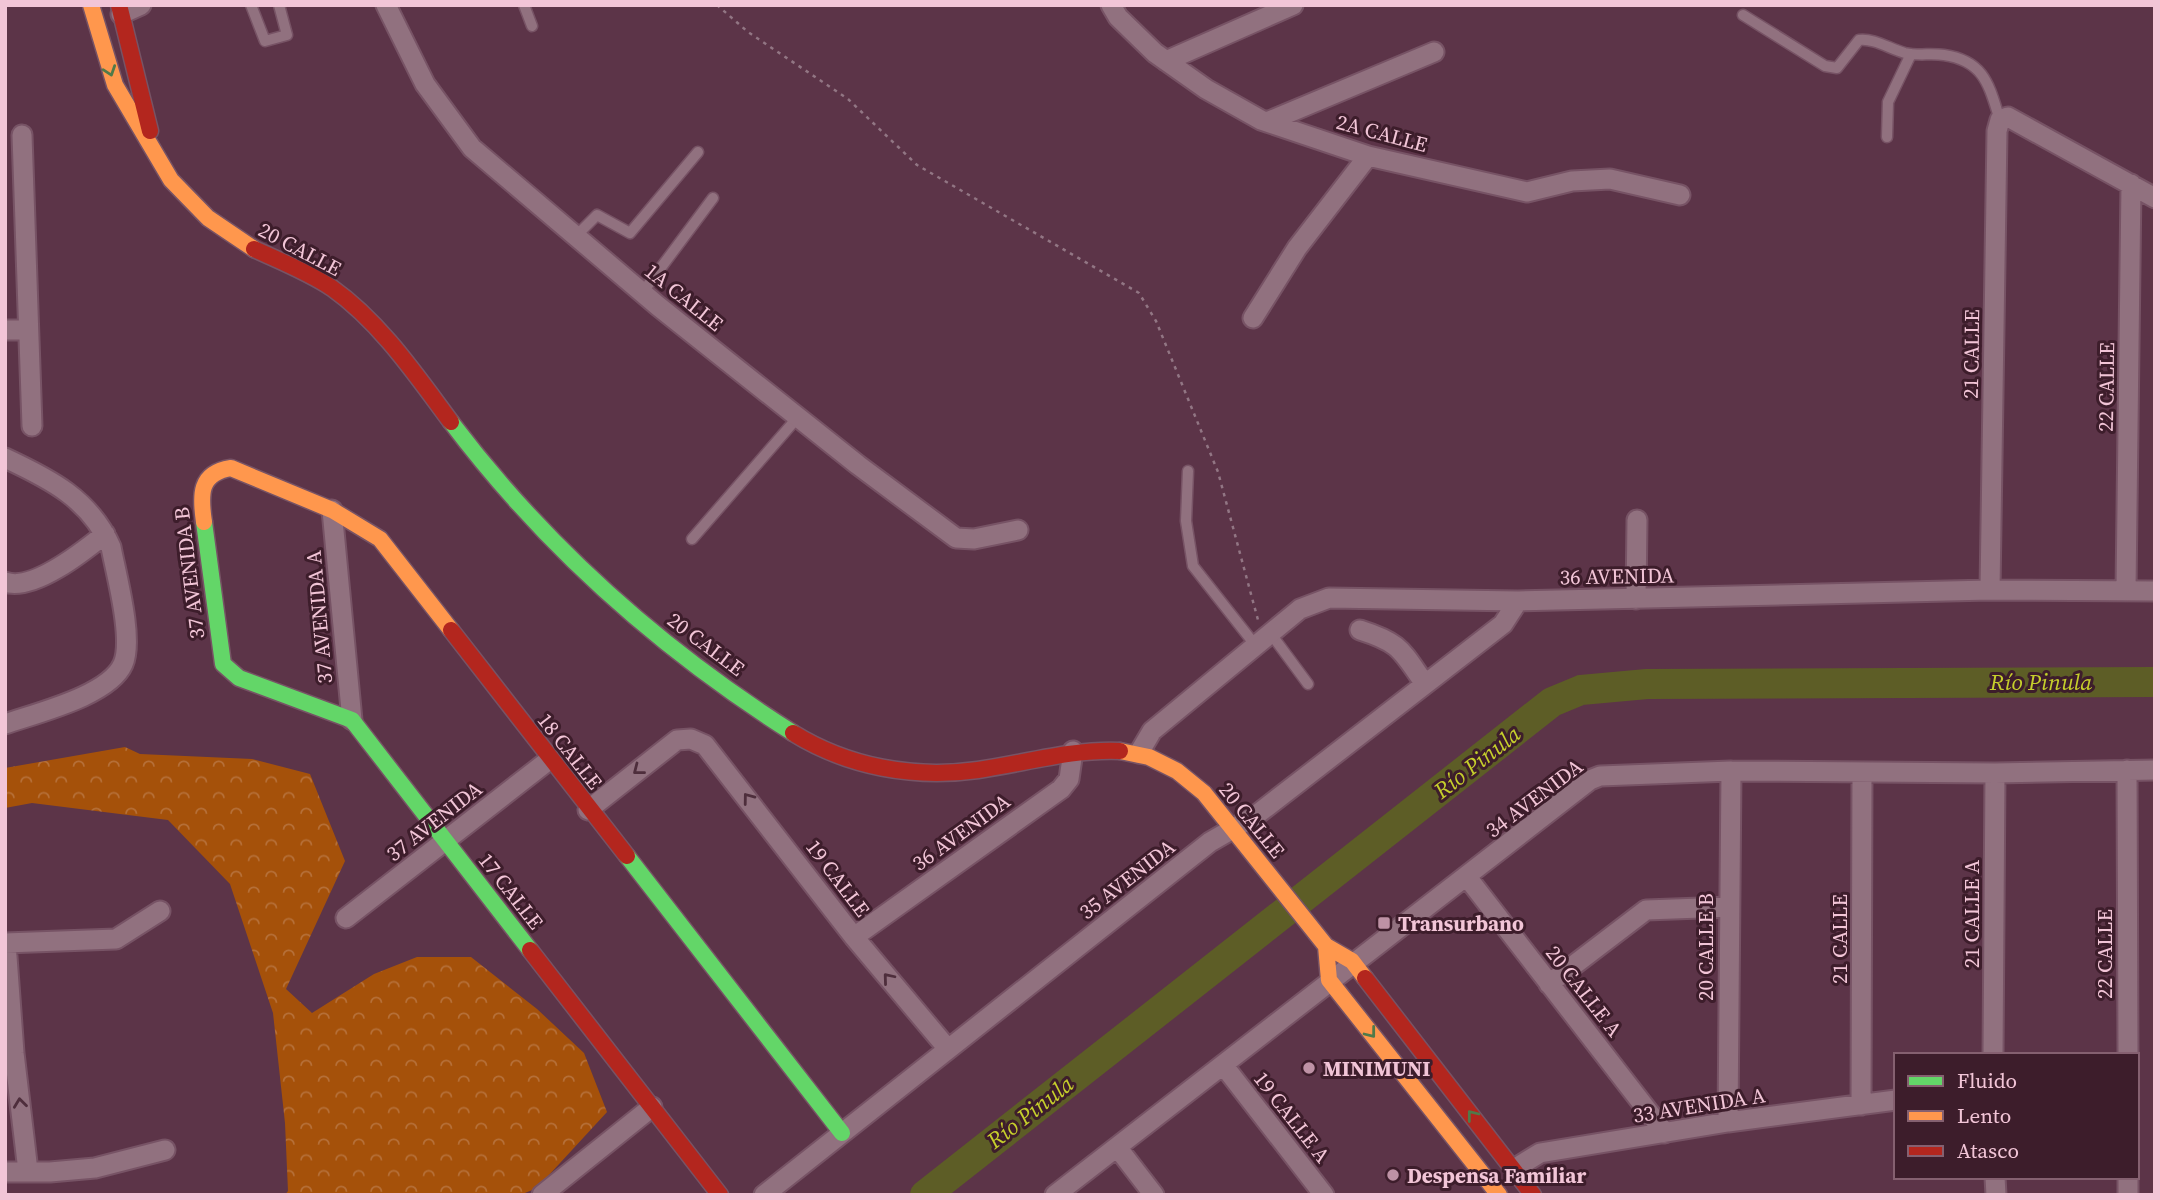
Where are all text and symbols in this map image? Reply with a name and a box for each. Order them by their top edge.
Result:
one-way arrow [102,64,116,76]
street label: 2A CALLE [1333,107,1431,159]
street label: 20 CALLE [254,215,346,283]
street label: 1A CALLE [639,256,729,338]
street label: 21 CALLE [1956,309,1986,399]
street label: 22 CALLE [2091,342,2121,432]
street label: 37 AVENIDA B [167,505,211,641]
street label: 37 AVENIDA A [299,549,339,685]
street label: 36 AVENIDA [1559,560,1675,591]
street label: 20 CALLE [661,605,751,683]
water label: Río Pinula [1989,666,2092,698]
street label: 18 CALLE [531,707,609,795]
water label: Río Pinula [1426,718,1527,807]
street label: 34 AVENIDA [1479,752,1589,844]
one-way arrow [634,762,646,775]
street label: 37 AVENIDA [380,774,488,868]
street label: 20 CALLE [1212,776,1292,864]
street label: 36 AVENIDA [906,787,1016,877]
one-way arrow [743,794,756,806]
street label: 35 AVENIDA [1073,832,1181,926]
street label: 19 CALLE [799,833,877,923]
street label: 17 CALLE [472,847,550,935]
street label: 21 CALLE A [1957,860,1986,968]
street label: 20 CALLE B [1691,893,1720,1001]
street label: 21 CALLE [1825,894,1854,984]
place label: Transurbano [1398,909,1524,938]
street label: 22 CALLE [2090,909,2119,999]
marker: Transurbano [1376,915,1392,931]
street label: 20 CALLE A [1539,939,1629,1043]
one-way arrow [884,973,896,986]
one-way arrow [1363,1025,1376,1038]
legend [1894,1053,2139,1179]
place label: MINIMUNI [1323,1054,1430,1083]
marker: MINIMUNI [1301,1060,1317,1076]
street label: 19 CALLE A [1247,1065,1337,1169]
text: Fluido [1957,1066,2017,1095]
water label: Río Pinula [979,1068,1080,1157]
street label: 33 AVENIDA A [1631,1080,1767,1130]
one-way arrow [12,1098,27,1109]
text: Lento [1957,1101,2011,1130]
one-way arrow [1467,1111,1480,1123]
text: Atasco [1957,1136,2019,1165]
place label: Despensa Familiar [1407,1161,1586,1190]
marker: Despensa Familiar [1385,1167,1401,1183]

